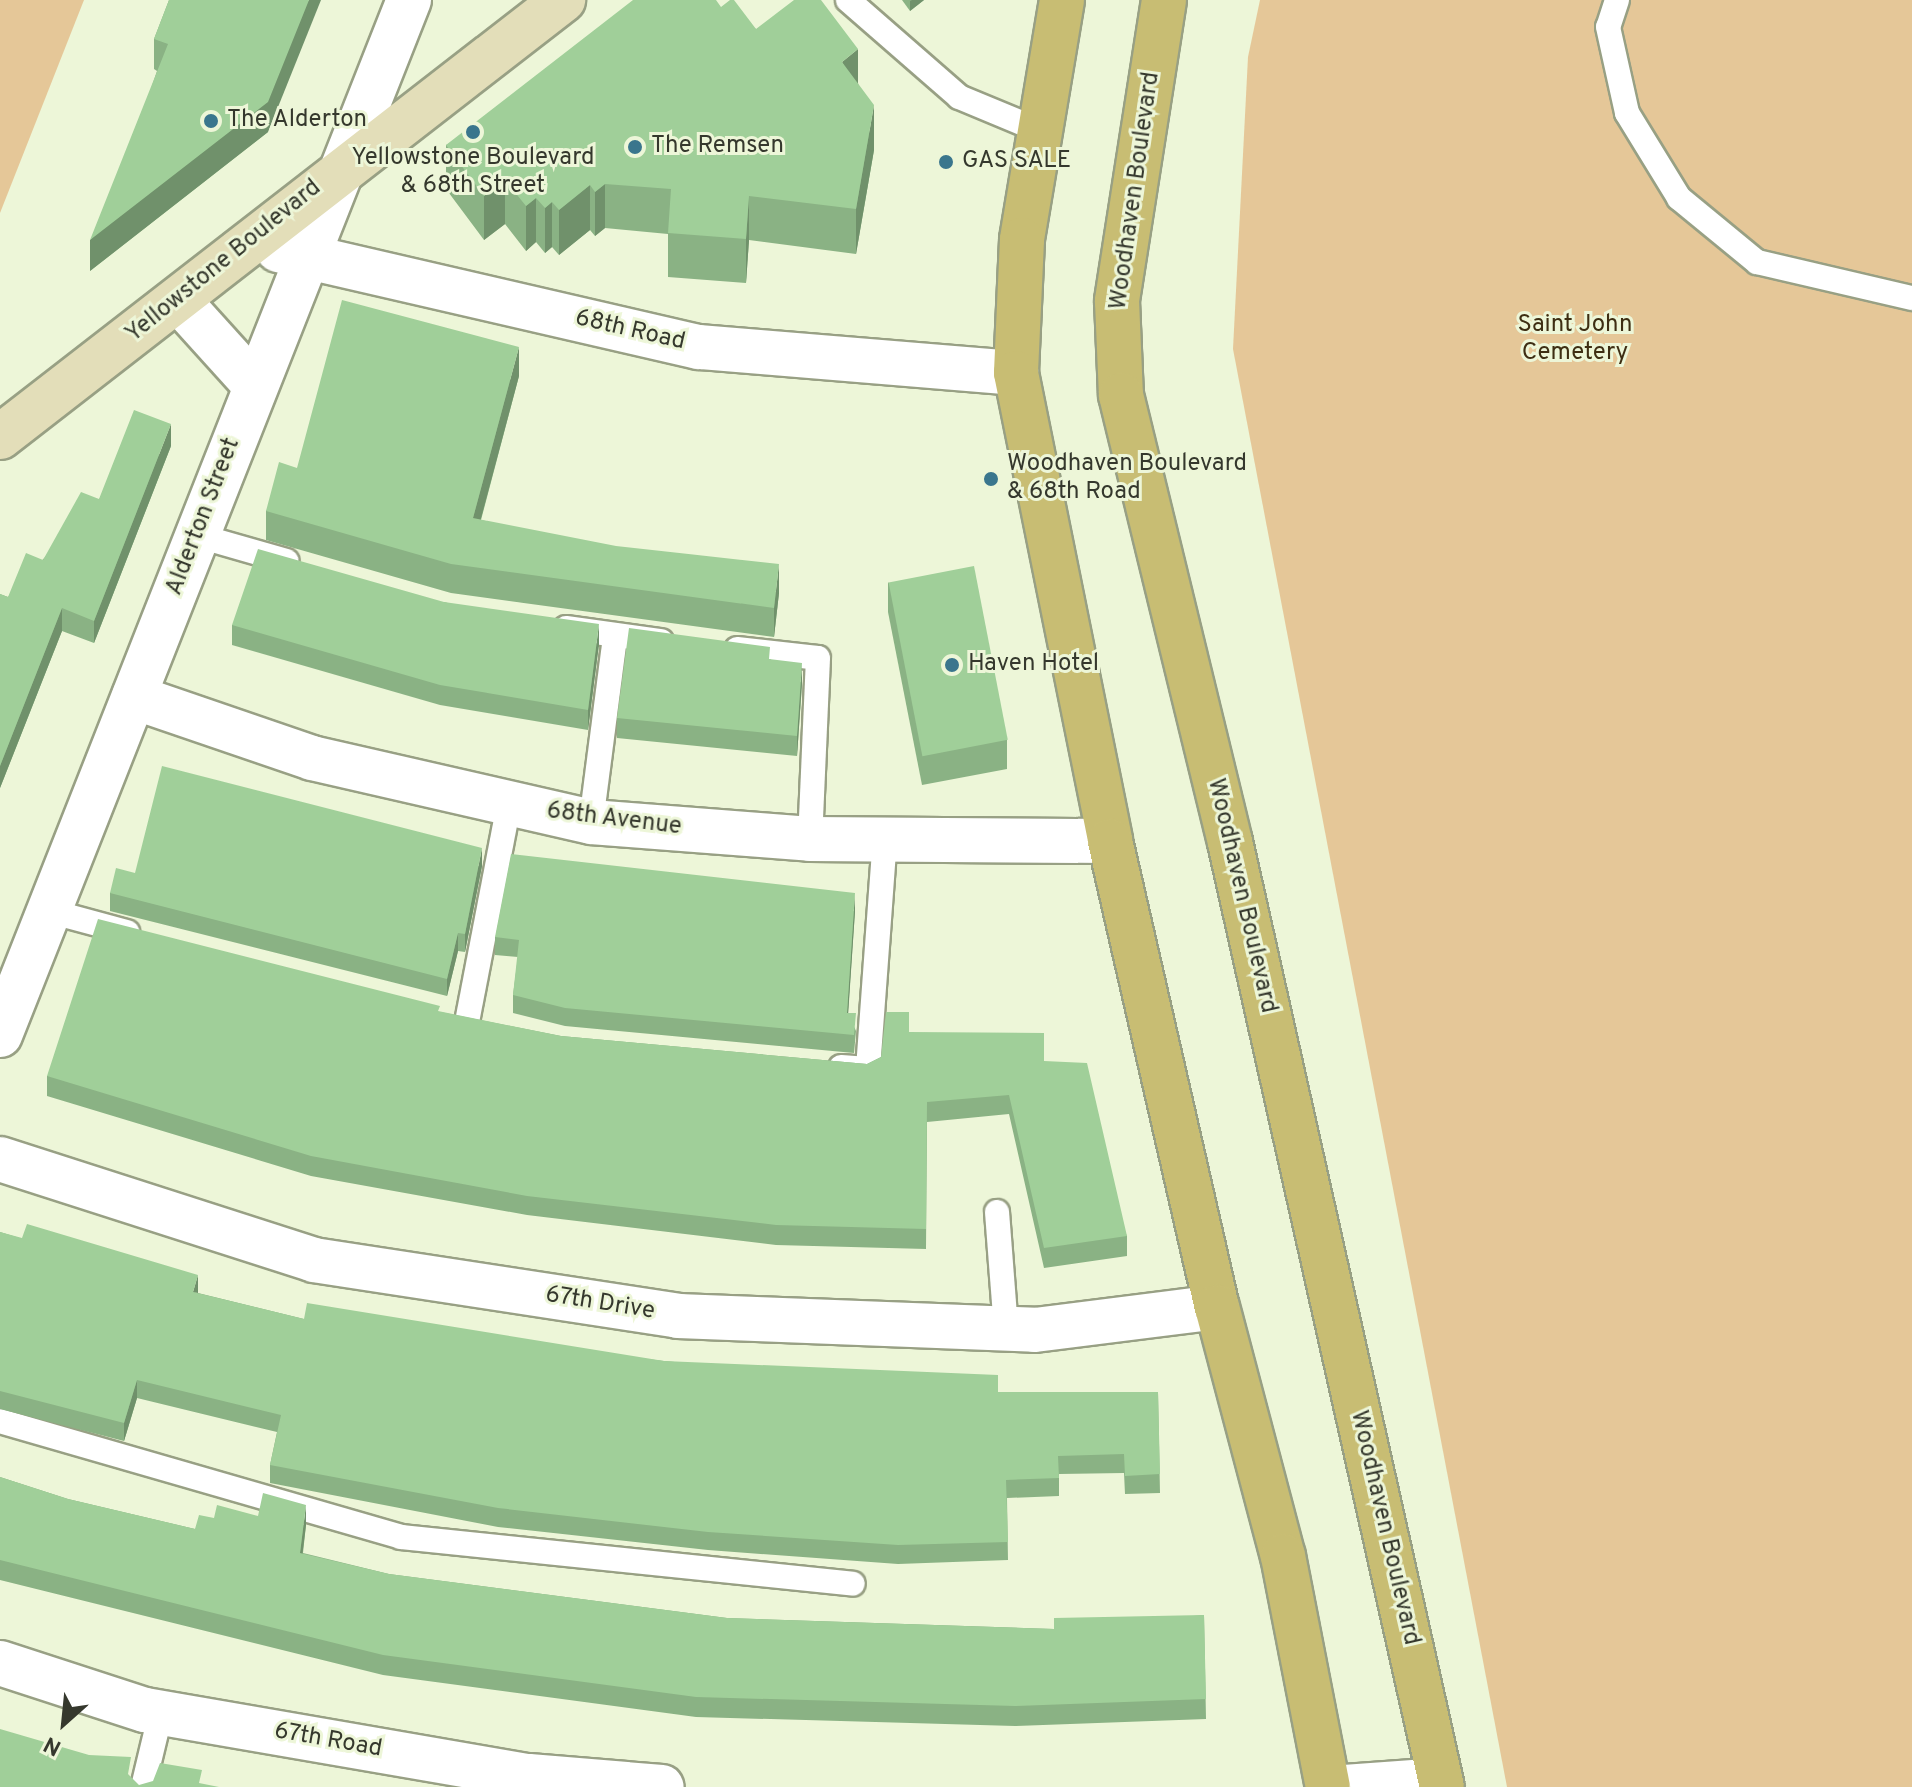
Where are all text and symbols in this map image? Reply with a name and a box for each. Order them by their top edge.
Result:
street label: Woodhaven Boulevard [1105,70,1167,312]
place label: The Alderton [227,107,368,135]
marker: The Alderton [202,112,220,130]
marker: Yellowstone Boulevard & 68th Street [464,123,482,141]
place label: The Remsen [651,133,784,161]
marker: The Remsen [626,138,644,156]
place label: Yellowstone Boulevard & 68th Street [352,145,594,201]
place label: GAS SALE [962,148,1071,176]
marker: GAS SALE [937,153,955,171]
street label: Yellowstone Boulevard [121,174,327,350]
street label: 68th Road [572,304,688,358]
park label: Saint John Cemetery [1518,312,1632,368]
street label: Alderton Street [161,434,247,600]
place label: Woodhaven Boulevard & 68th Road [1007,451,1247,507]
marker: Woodhaven Boulevard & 68th Road [982,470,1000,488]
place label: Haven Hotel [968,651,1099,679]
marker: Haven Hotel [943,656,961,674]
street label: Woodhaven Boulevard [1200,776,1282,1016]
street label: 68th Avenue [544,797,684,843]
street label: 67th Drive [543,1281,657,1327]
street label: Woodhaven Boulevard [1343,1408,1425,1648]
north arrow [24,1683,104,1763]
street label: 67th Road [272,1717,384,1765]
text: N [40,1729,66,1760]

